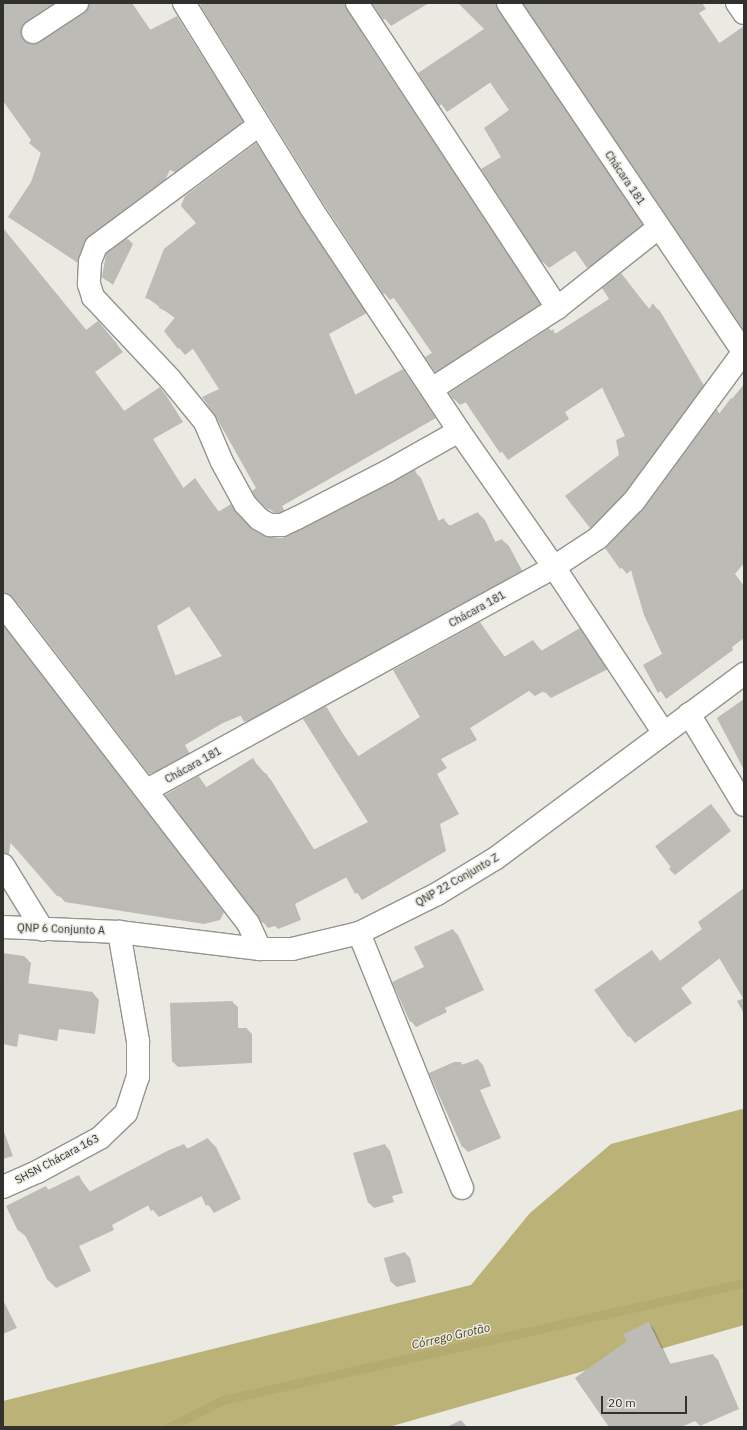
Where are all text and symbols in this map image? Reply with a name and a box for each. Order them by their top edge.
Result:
street label: Chácara 181 [602,148,648,208]
street label: Chácara 181 [446,588,508,630]
street label: Chácara 181 [162,744,224,786]
street label: QNP 22 Conjunto Z [413,851,501,909]
street label: QNP 6 Conjunto A [17,921,105,937]
street label: SHSN Chácara 163 [13,1131,101,1187]
water label: Córrego Grotão [410,1320,492,1352]
scale bar [603,1388,689,1414]
text: 20 m [608,1395,636,1410]

